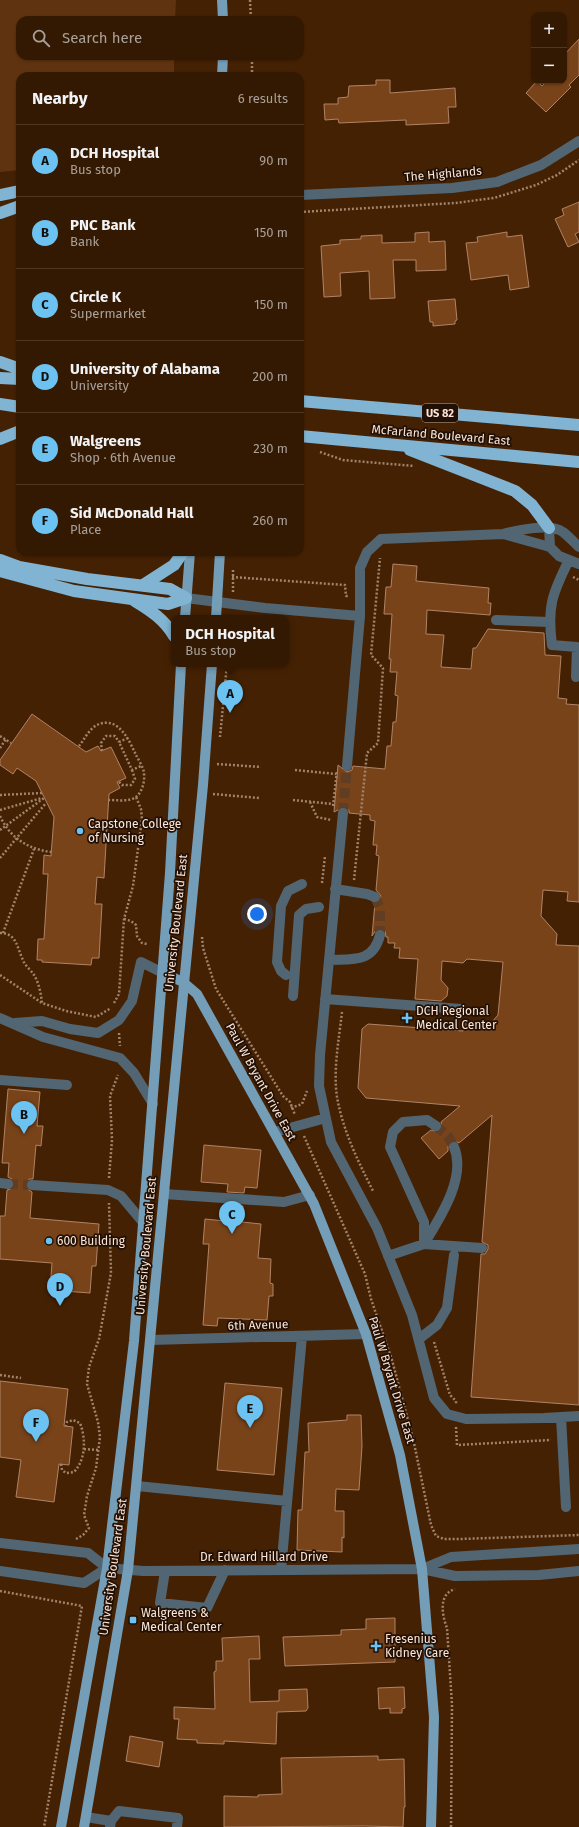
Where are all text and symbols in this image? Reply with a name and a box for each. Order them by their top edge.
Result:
map controls [531,12,567,84]
button: + [531,12,567,48]
search box [16,16,304,60]
icon: search [30,27,52,49]
text: Search here [62,29,142,47]
button: − [531,48,567,84]
text: Nearby [32,88,87,109]
text: 6 results [238,91,288,106]
text: DCH Hospital [70,144,159,162]
text: A [41,153,49,168]
text: 90 m [259,153,288,168]
text: Bus stop [70,162,121,177]
street label: The Highlands [404,164,483,184]
text: PNC Bank [70,216,136,234]
text: B [41,225,49,240]
text: 150 m [254,225,288,240]
text: Bank [70,234,99,249]
text: Circle K [70,288,121,306]
text: C [41,297,49,312]
text: 150 m [254,297,288,312]
text: Supermarket [70,306,146,321]
text: University of Alabama [70,360,220,378]
text: D [41,369,49,384]
text: 200 m [252,369,288,384]
text: University [70,378,129,393]
road number: US 82 [422,404,458,422]
street label: McFarland Boulevard East [371,422,512,448]
text: Walgreens [70,432,141,450]
text: E [42,441,48,456]
text: 230 m [253,441,288,456]
text: Shop · 6th Avenue [70,450,176,465]
text: Sid McDonald Hall [70,504,194,522]
text: F [42,513,48,528]
text: 260 m [253,513,288,528]
text: Place [70,522,101,537]
popup [171,615,289,667]
text: DCH Hospital [185,625,275,643]
text: Bus stop [185,643,236,658]
pin: A [217,680,243,713]
place label: Capstone College of Nursing [88,817,181,845]
marker: Capstone College of Nursing [75,826,85,836]
street label: University Boulevard East [162,853,190,992]
your location [247,904,267,924]
place label: DCH Regional Medical Center [416,1004,497,1032]
marker: DCH Regional Medical Center [401,1012,413,1024]
street label: Paul W Bryant Drive East [223,1021,300,1144]
pin: B [11,1101,37,1134]
street label: University Boulevard East [133,1176,159,1315]
pin: C [219,1201,245,1234]
place label: 600 Building [57,1234,126,1248]
marker: 600 Building [44,1236,54,1246]
pin: D [47,1273,73,1306]
street label: Paul W Bryant Drive East [366,1315,418,1446]
street label: 6th Avenue [227,1317,289,1333]
pin: E [237,1395,263,1428]
pin: F [23,1409,49,1442]
street label: University Boulevard East [96,1497,130,1636]
street label: Dr. Edward Hillard Drive [200,1550,328,1564]
place label: Walgreens & Medical Center [141,1606,222,1634]
marker: Walgreens & Medical Center [128,1615,138,1625]
place label: Fresenius Kidney Care [385,1632,449,1660]
marker: Fresenius Kidney Care [370,1640,382,1652]

